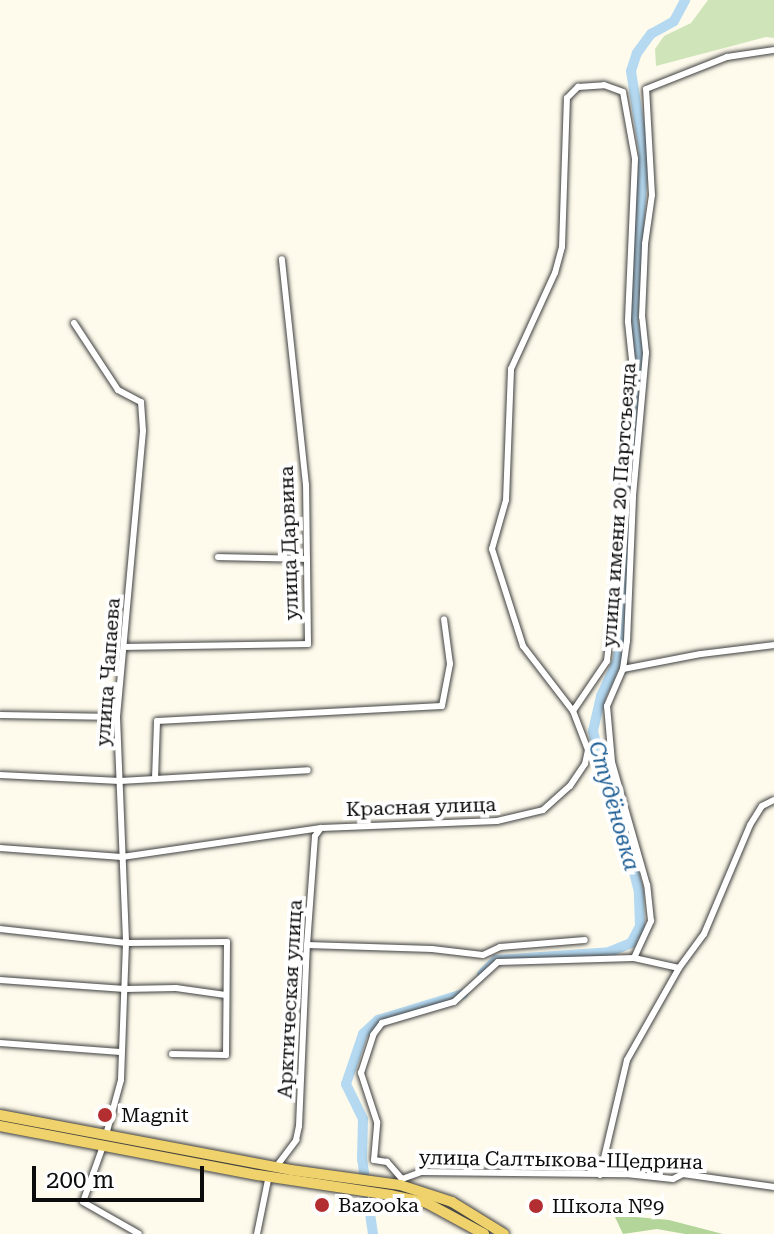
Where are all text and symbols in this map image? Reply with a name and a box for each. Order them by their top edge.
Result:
street label: улица имени 20 Партсъезда [597,362,641,648]
street label: улица Дарвина [274,465,304,621]
street label: улица Чапаева [91,597,125,747]
water label: Студёновка [583,738,645,874]
street label: Красная улица [345,792,497,822]
street label: Арктическая улица [273,899,307,1099]
place label: Magnit [121,1103,189,1127]
marker: Magnit [96,1106,114,1124]
street label: улица Салтыкова-Щедрина [419,1146,703,1174]
scale bar [36,1150,208,1200]
text: 200 m [46,1166,114,1194]
place label: Bazooka [338,1193,419,1217]
place label: Школа №9 [552,1194,664,1218]
marker: Bazooka [313,1196,331,1214]
marker: Школа №9 [527,1197,545,1215]

